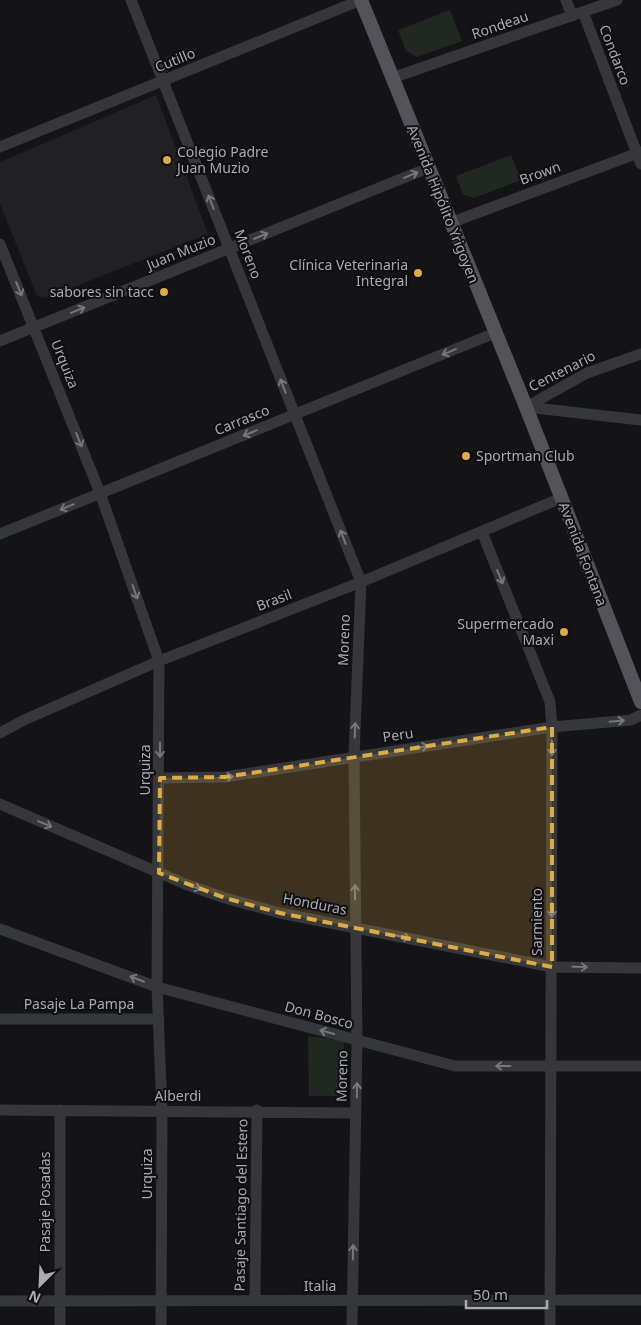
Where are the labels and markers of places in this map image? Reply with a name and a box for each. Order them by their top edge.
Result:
place label: Colegio Padre Juan Muzio [175,142,269,177]
marker: Colegio Padre Juan Muzio [161,154,173,166]
place label: Clínica Veterinaria Integral [289,255,408,290]
marker: Clínica Veterinaria Integral [412,267,424,279]
place label: sabores sin tacc [50,282,154,301]
marker: sabores sin tacc [158,286,170,298]
place label: Sportman Club [476,446,575,465]
marker: Sportman Club [460,450,472,462]
place label: Supermercado Maxi [457,614,554,649]
marker: Supermercado Maxi [558,626,570,638]

